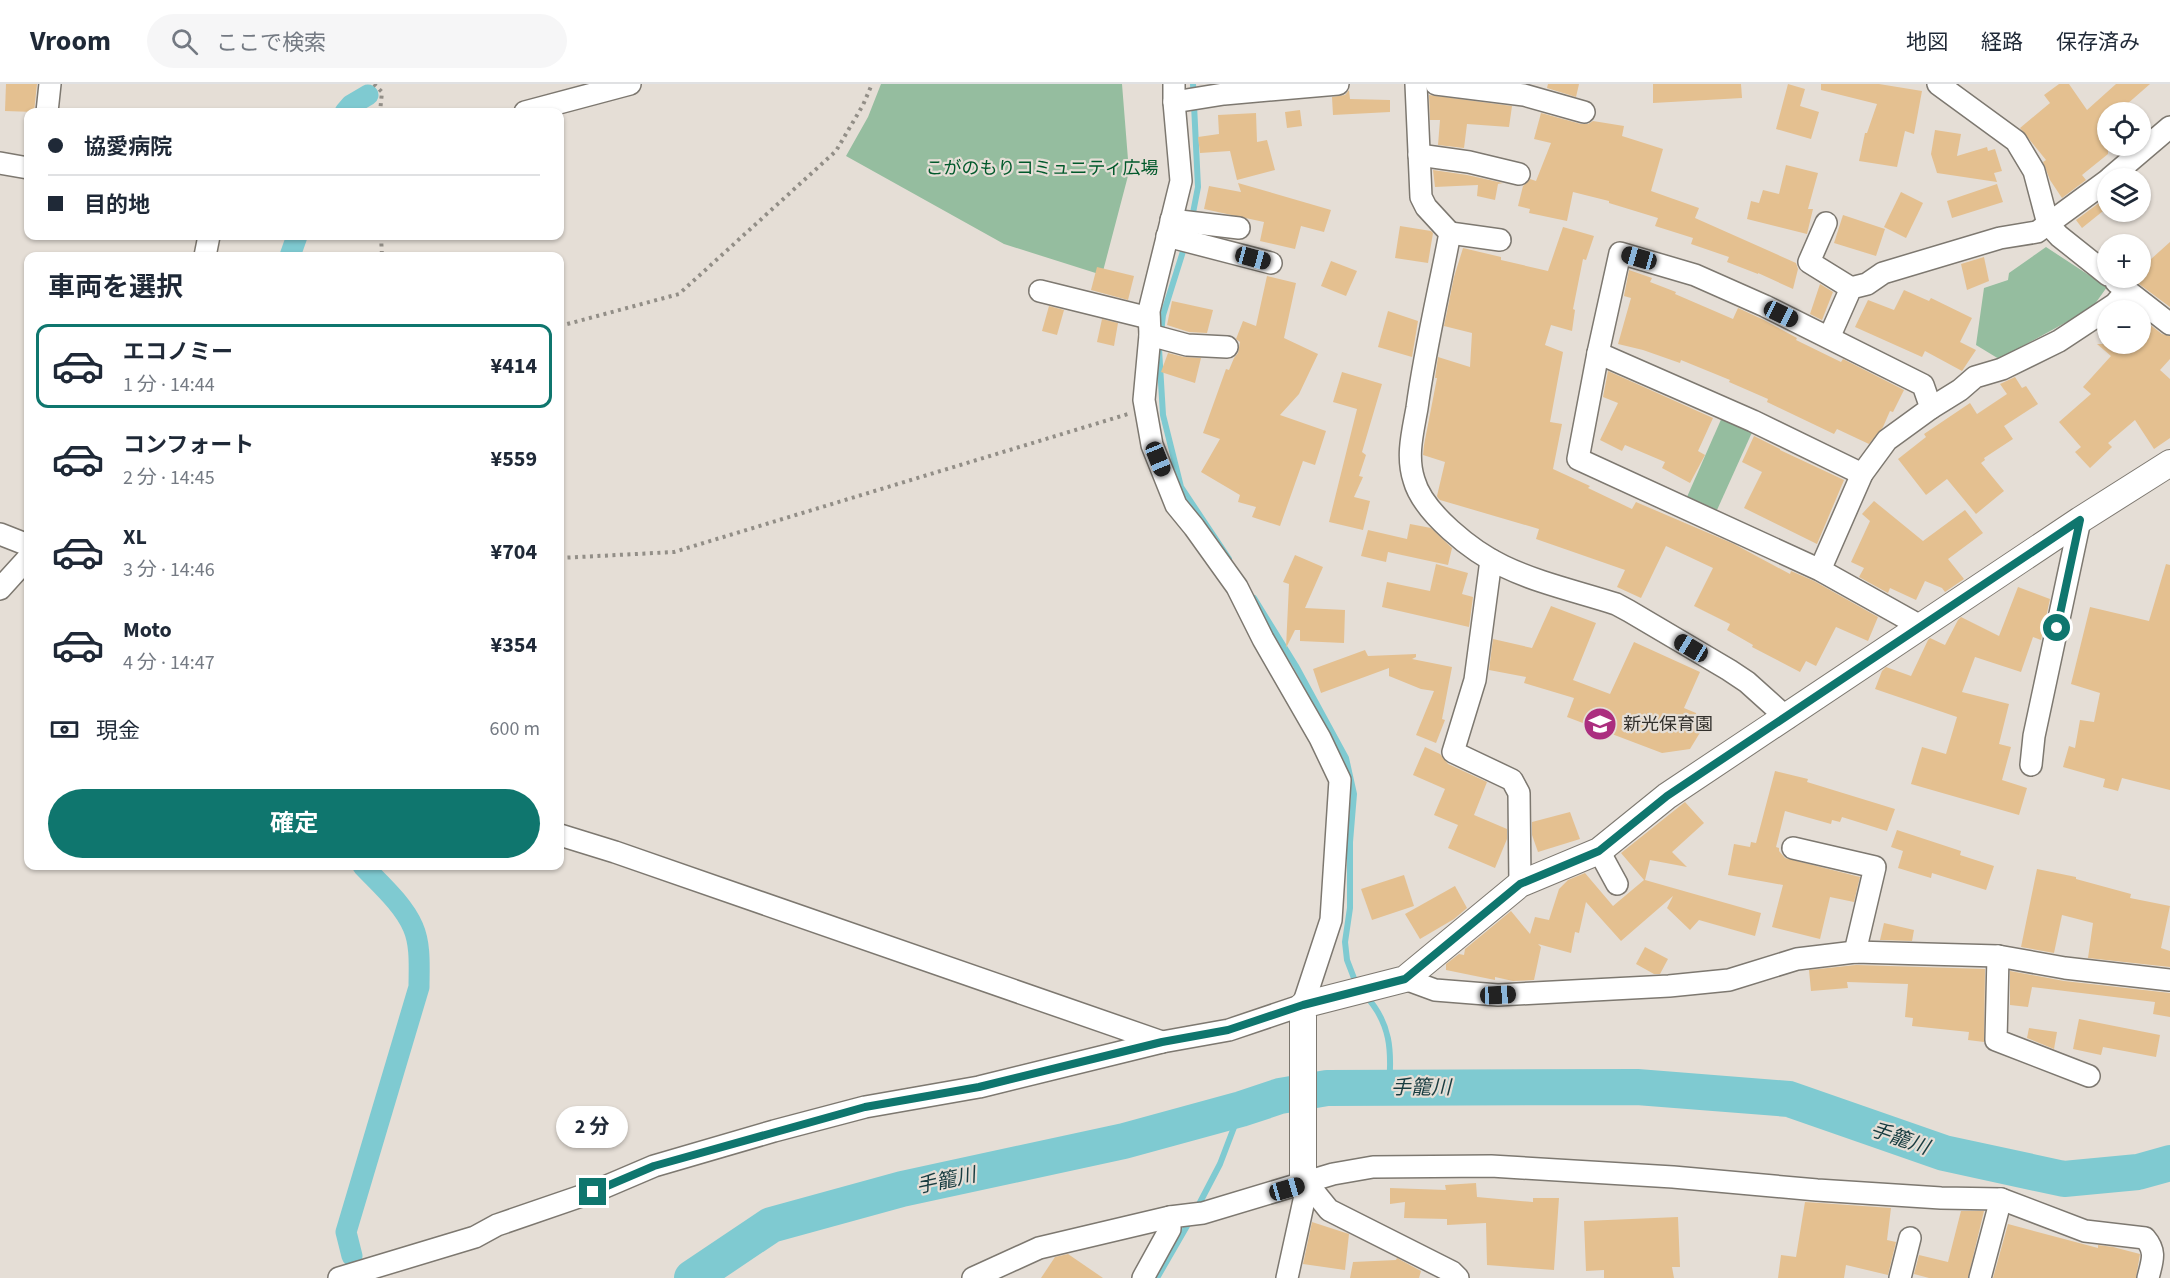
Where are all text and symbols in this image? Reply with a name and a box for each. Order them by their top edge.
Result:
search box [147,14,567,68]
text: Vroom [30,21,111,61]
icon: search [168,25,201,58]
text: ここで検索 [216,27,326,59]
text: 地図 [1906,27,1948,57]
text: 経路 [1981,27,2023,57]
text: 保存済み [2056,27,2140,57]
map controls [2097,102,2151,354]
button: locate [2097,102,2151,156]
text: 協愛病院 [84,131,172,163]
park label: こがのもりコミュニティ広場 [926,156,1158,181]
button: layers [2097,168,2151,222]
text: 目的地 [84,189,150,221]
button: + [2097,234,2151,288]
car [1619,244,1659,272]
car [1233,245,1273,271]
text: 車両を選択 [48,268,183,307]
car [1761,298,1801,330]
button: − [2097,300,2151,354]
text: エコノミー [123,336,233,368]
icon: car [51,339,105,393]
text: ¥414 [491,350,537,382]
text: 1 分 · 14:44 [123,371,215,399]
text: コンフォート [123,429,254,461]
icon: car [51,432,105,486]
car [1143,439,1173,479]
text: ¥559 [491,443,537,475]
text: 2 分 · 14:45 [123,464,215,492]
text: XL [123,521,147,553]
icon: car [51,525,105,579]
text: ¥704 [491,536,537,568]
text: 3 分 · 14:46 [123,556,215,584]
text: Moto [123,614,172,646]
route start [2043,614,2070,641]
icon: car [51,618,105,672]
text: ¥354 [491,629,537,661]
car [1671,631,1711,665]
text: 4 分 · 14:47 [123,649,215,677]
school or university icon: 新光保育園 [1582,706,1618,742]
place label: 新光保育園 [1623,712,1713,737]
icon: cash [48,713,81,746]
text: 現金 [96,715,140,747]
text: 600 m [490,715,540,743]
button: 確定 [48,789,540,858]
car [1480,985,1516,1005]
water label: 手籠川 [1391,1074,1453,1102]
callout: 2 分 [557,1105,629,1147]
text: 2 分 [575,1113,609,1141]
water label: 手籠川 [1867,1116,1934,1163]
water label: 手籠川 [914,1161,980,1201]
car [1267,1175,1307,1203]
route end [579,1178,606,1205]

